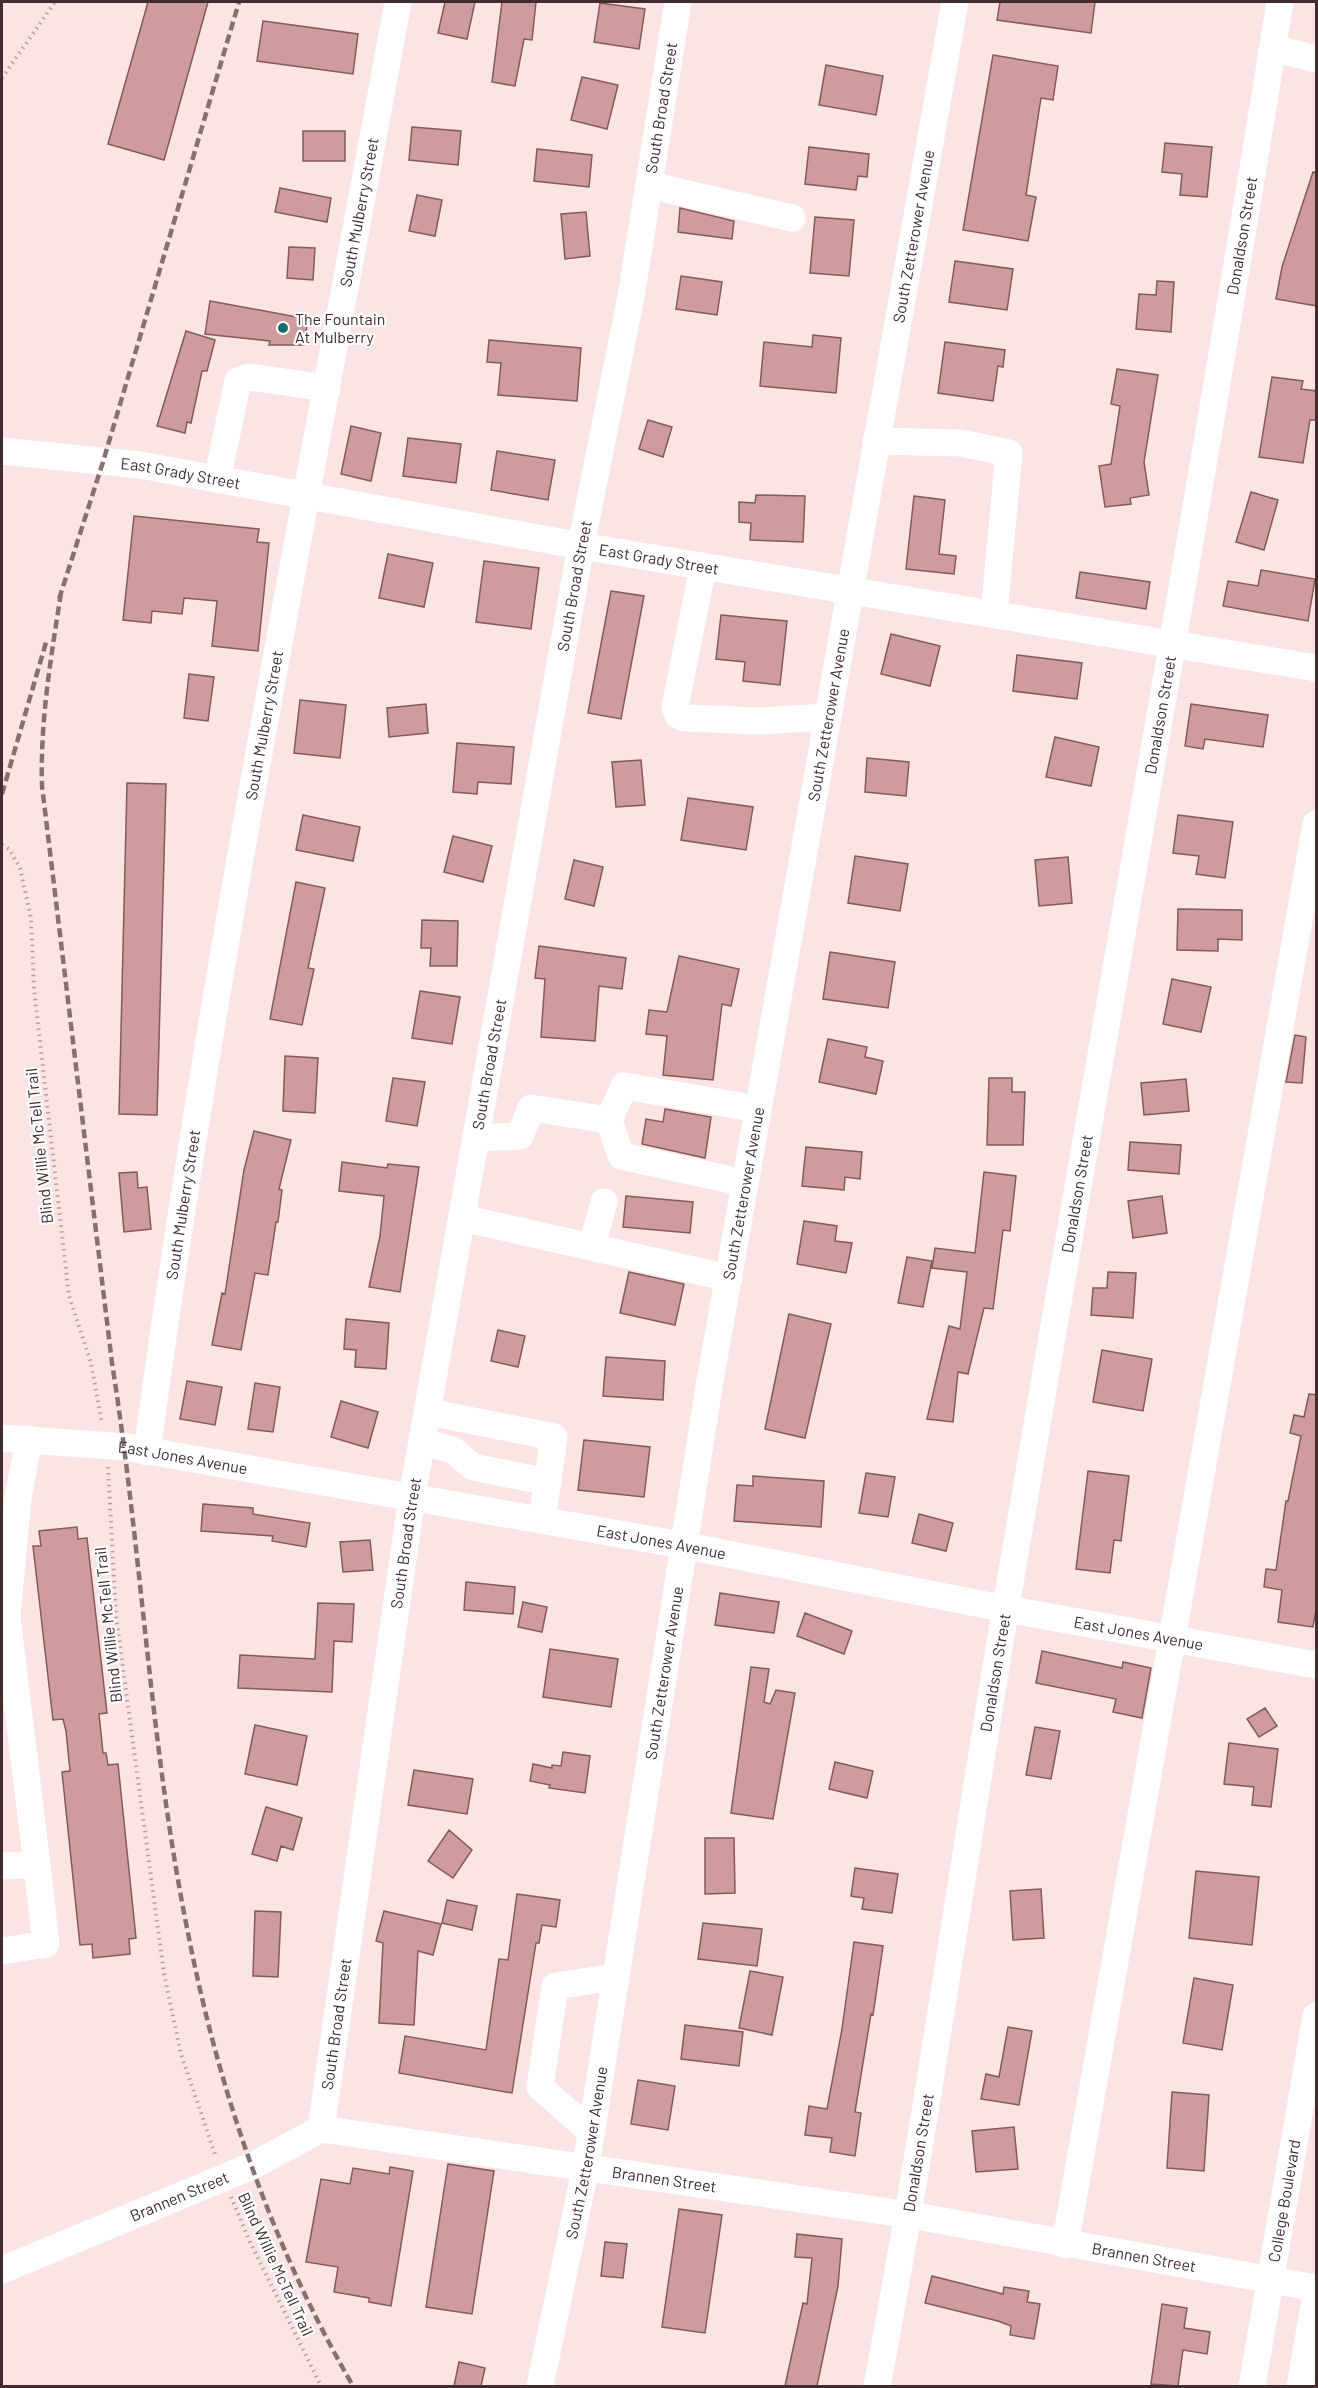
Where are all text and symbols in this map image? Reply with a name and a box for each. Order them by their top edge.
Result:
street label: South Broad Street [641,41,680,175]
street label: South Mulberry Street [335,136,382,288]
street label: South Zetterower Avenue [888,148,938,324]
street label: Donaldson Street [1222,175,1260,296]
place label: The Fountain At Mulberry [295,309,385,346]
marker: The Fountain At Mulberry [276,321,290,335]
street label: East Grady Street [120,453,242,492]
street label: South Broad Street [552,519,595,653]
street label: East Grady Street [597,539,720,578]
street label: South Zetterower Avenue [803,627,853,803]
street label: South Mulberry Street [241,649,286,802]
street label: Donaldson Street [1140,654,1179,775]
street label: South Broad Street [467,997,509,1131]
street label: Blind Willie McTell Trail [21,1067,56,1225]
street label: South Zetterower Avenue [718,1105,768,1281]
street label: South Mulberry Street [162,1128,203,1281]
street label: Donaldson Street [1057,1133,1096,1254]
street label: East Jones Avenue [117,1437,249,1477]
street label: South Broad Street [386,1476,424,1610]
street label: East Jones Avenue [595,1520,728,1562]
street label: Blind Willie McTell Trail [90,1546,125,1704]
street label: South Zetterower Avenue [640,1585,686,1761]
street label: East Jones Avenue [1073,1611,1205,1653]
street label: Donaldson Street [976,1612,1014,1733]
street label: South Broad Street [317,1957,354,2091]
street label: South Zetterower Avenue [561,2065,611,2241]
street label: Donaldson Street [898,2092,937,2213]
street label: College Boulevard [1264,2138,1303,2263]
street label: Brannen Street [611,2162,718,2196]
street label: Brannen Street [127,2167,231,2225]
street label: Blind Willie McTell Trail [235,2189,318,2339]
street label: Brannen Street [1091,2238,1198,2275]

